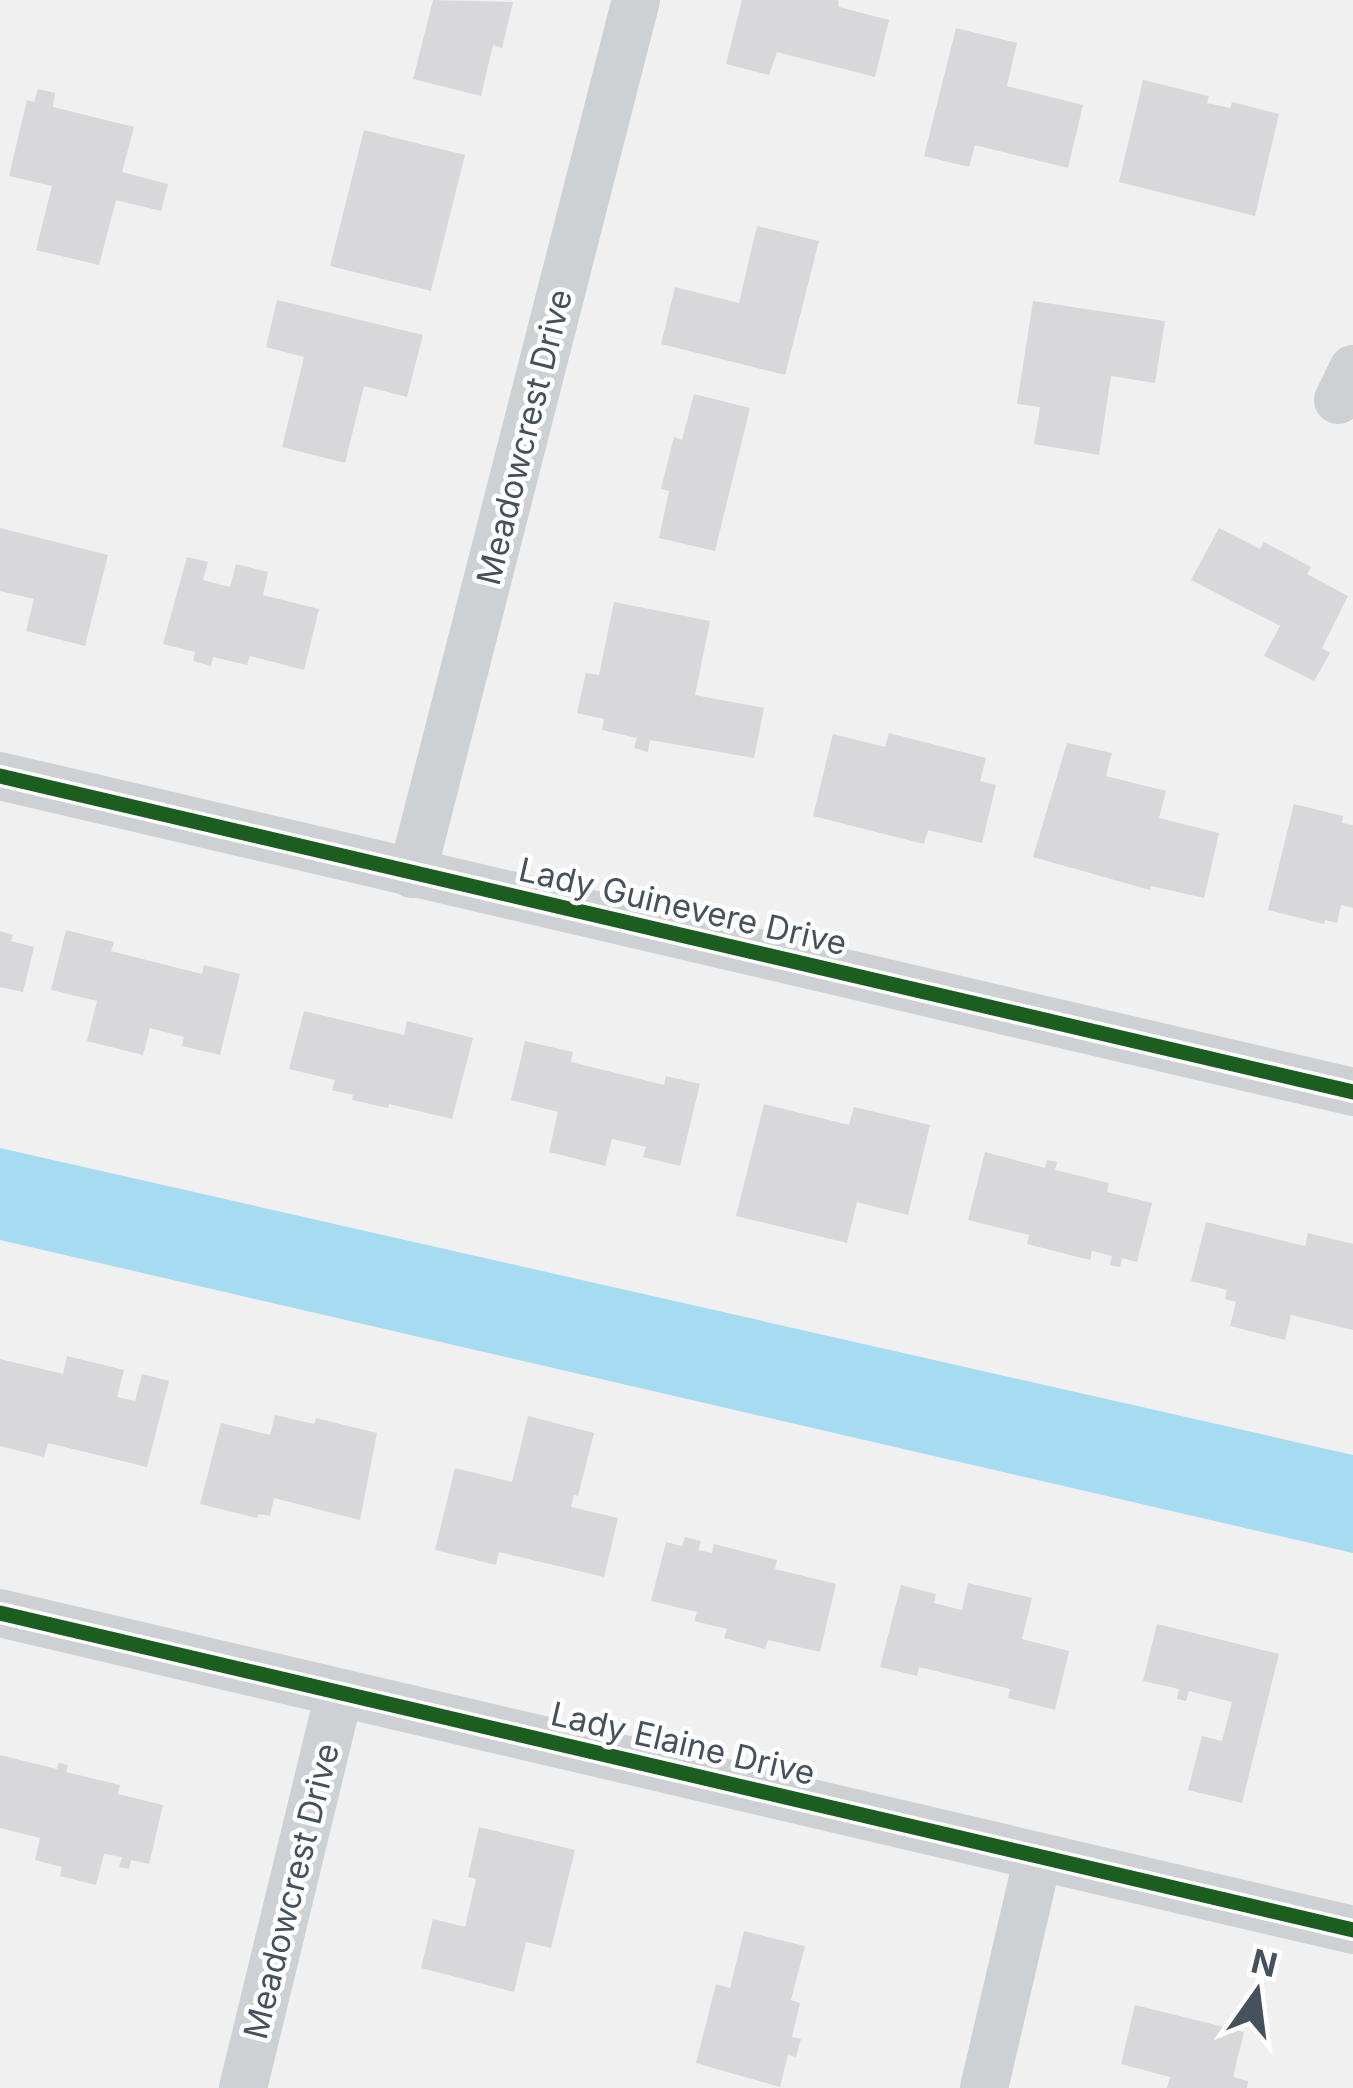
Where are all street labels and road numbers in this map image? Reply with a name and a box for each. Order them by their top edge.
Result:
street label: Meadowcrest Drive [468,285,580,589]
street label: Lady Guinevere Drive [515,849,851,963]
street label: Lady Elaine Drive [547,1693,819,1793]
street label: Meadowcrest Drive [235,1739,347,2043]

